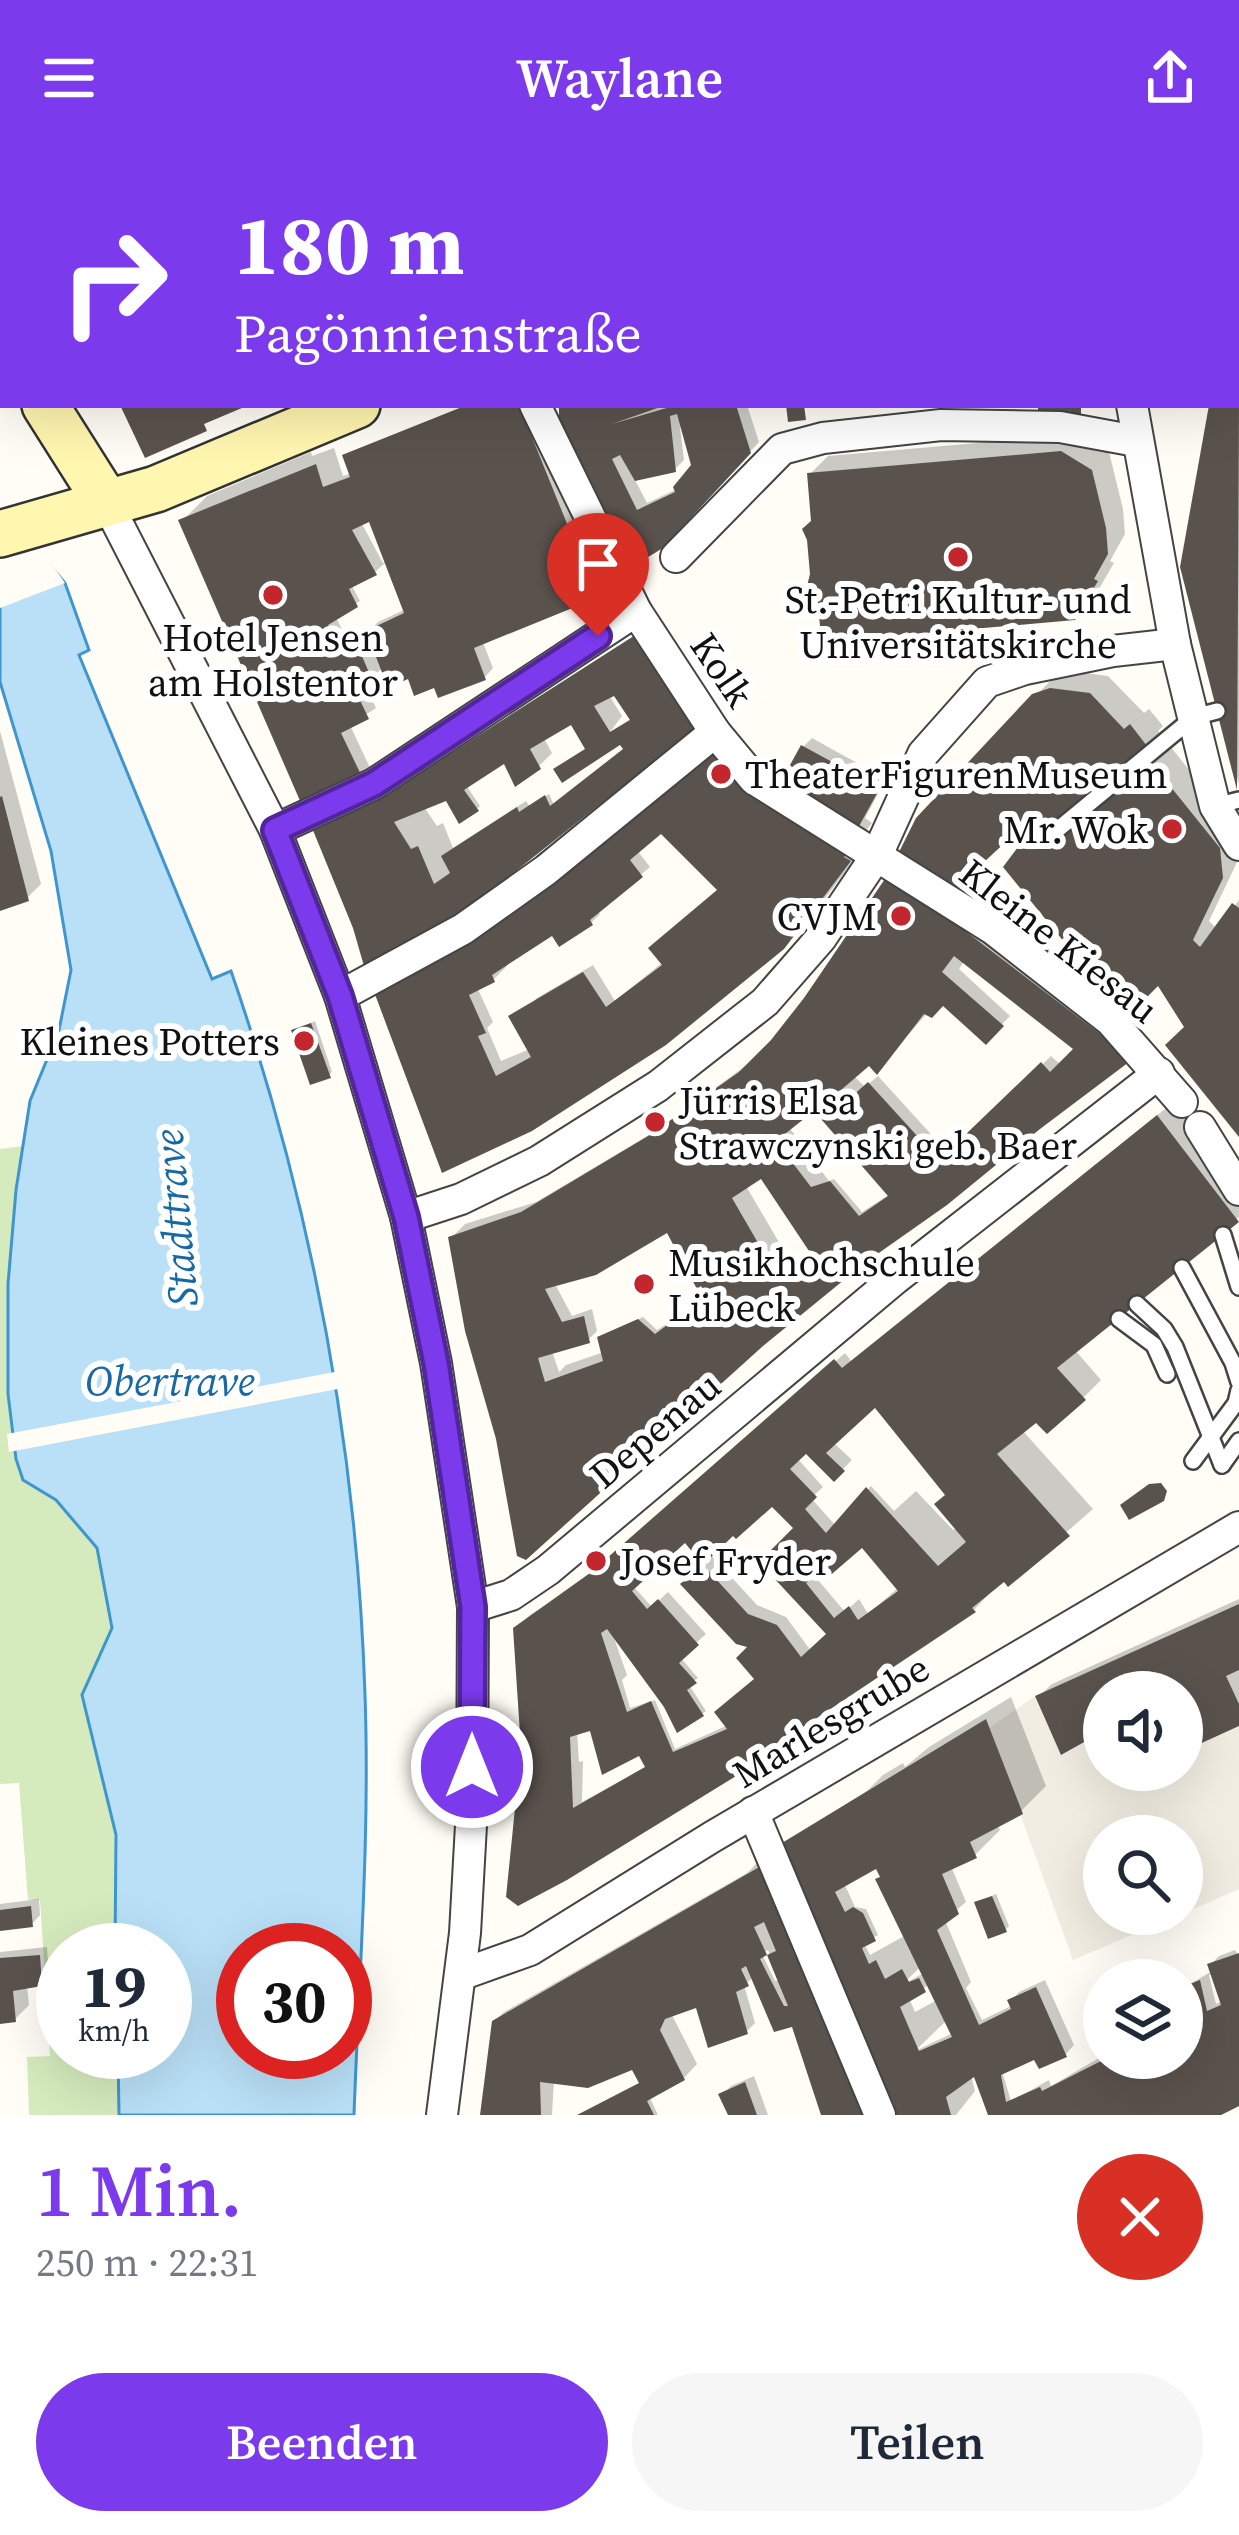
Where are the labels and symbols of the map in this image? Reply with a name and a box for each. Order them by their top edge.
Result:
pin [547,513,649,636]
marker: St.-Petri Kultur- und Universitätskirche [945,544,971,570]
place label: St.-Petri Kultur- und Universitätskirche [785,573,1131,671]
marker: Hotel Jensen am Holstentor [260,582,286,608]
place label: Hotel Jensen am Holstentor [148,611,398,709]
street label: Kolk [678,622,766,718]
place label: TheaterFigurenMuseum [745,748,1168,801]
marker: TheaterFigurenMuseum [708,761,734,787]
place label: Mr. Wok [1003,803,1149,856]
marker: Mr. Wok [1159,816,1185,842]
street label: Kleine Kiesau [949,847,1169,1035]
place label: CVJM [777,890,877,943]
marker: CVJM [888,903,914,929]
place label: Kleines Potters [19,1015,280,1068]
marker: Kleines Potters [291,1028,317,1054]
place label: Jürris Elsa Strawczynski geb. Baer [678,1074,1077,1172]
marker: Jürris Elsa Strawczynski geb. Baer [642,1109,668,1135]
water label: Stadttrave [138,1127,212,1309]
place label: Musikhochschule Lübeck [668,1236,975,1334]
marker: Musikhochschule Lübeck [631,1271,657,1297]
water label: Obertrave [85,1352,255,1410]
street label: Depenau [578,1360,732,1500]
place label: Josef Fryder [619,1535,831,1588]
marker: Josef Fryder [583,1548,609,1574]
street label: Marlesgrube [723,1642,939,1800]
position arrow [409,1704,535,1830]
speed limit sign: 30 [216,1923,372,2079]

